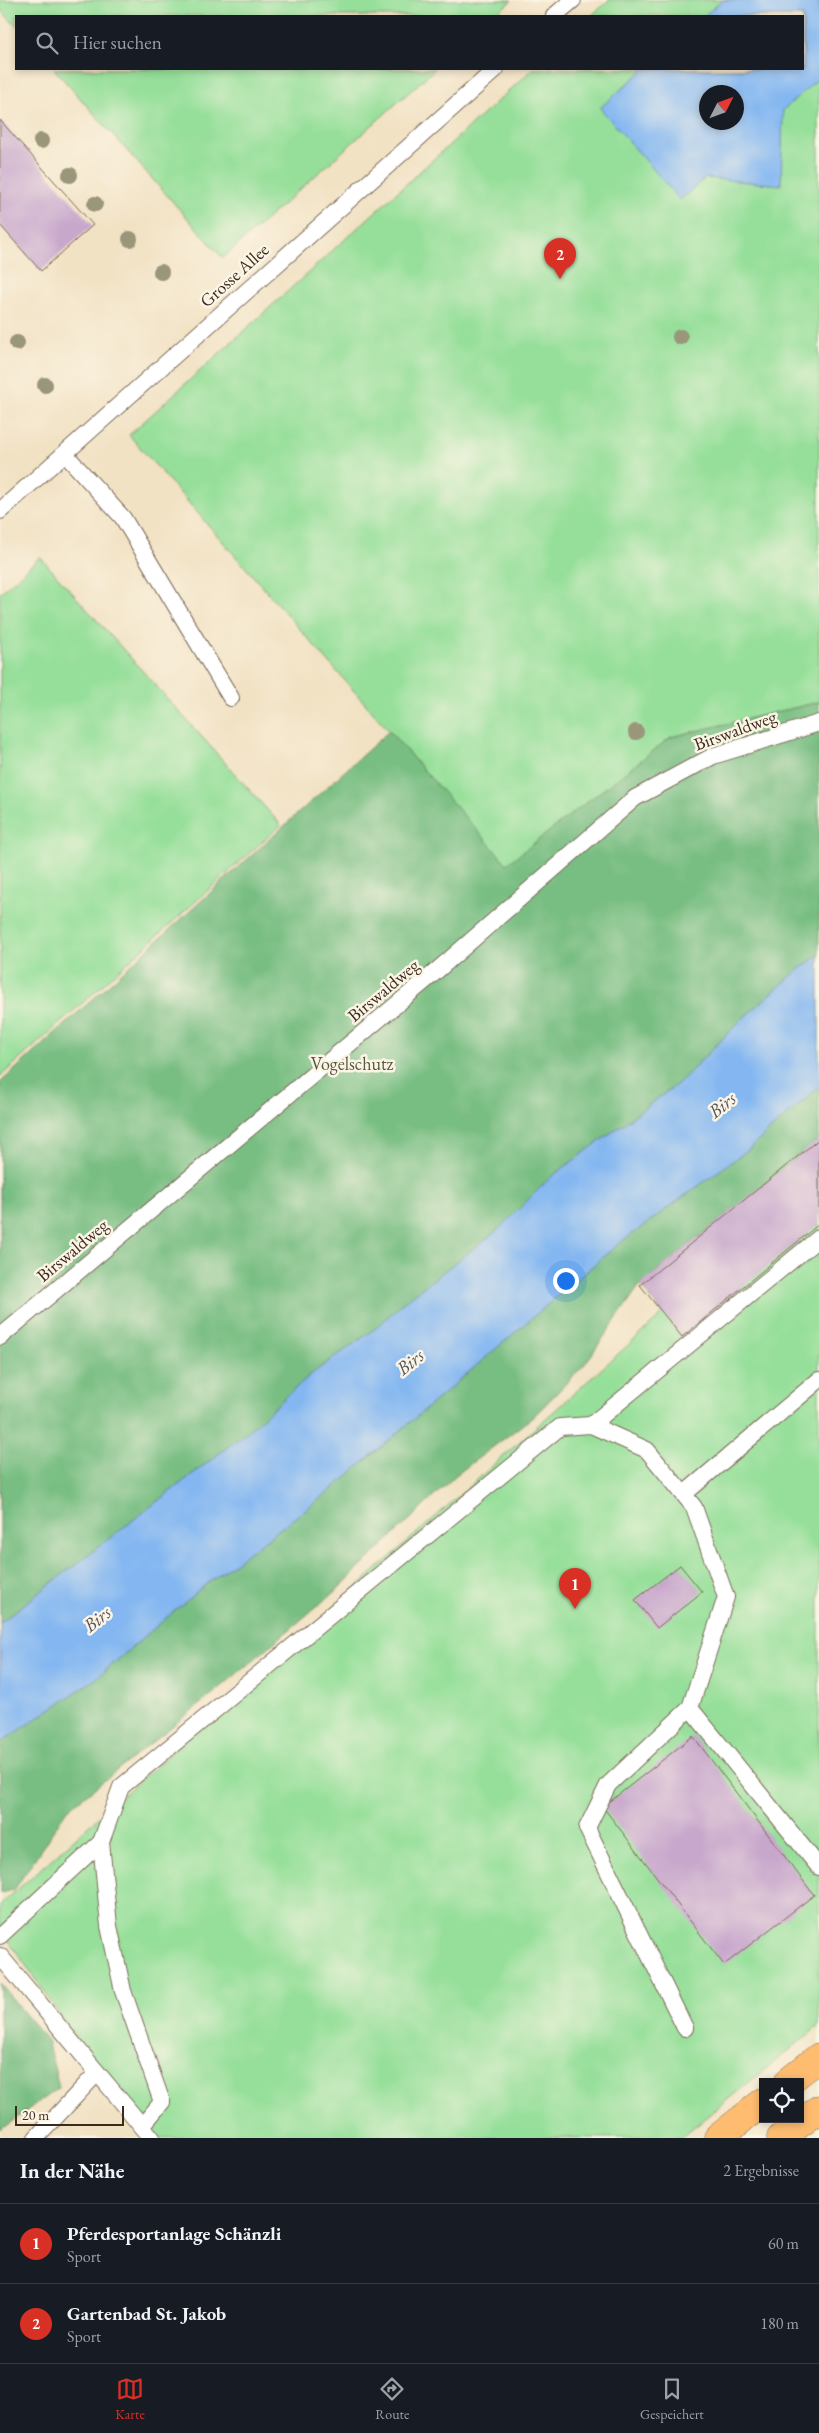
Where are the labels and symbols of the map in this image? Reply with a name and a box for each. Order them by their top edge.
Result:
north arrow [699,85,744,130]
street label: Grosse Allee [195,238,273,312]
pin: 2 [544,238,576,279]
street label: Birswaldweg [691,704,780,756]
street label: Birswaldweg [343,953,424,1027]
park label: Vogelschutz [311,1052,394,1075]
water label: Birs [702,1086,742,1124]
street label: Birswaldweg [32,1213,113,1287]
your location [553,1268,579,1294]
water label: Birs [390,1343,430,1381]
pin: 1 [559,1568,591,1609]
water label: Birs [77,1600,117,1638]
scale bar [15,2103,124,2126]

